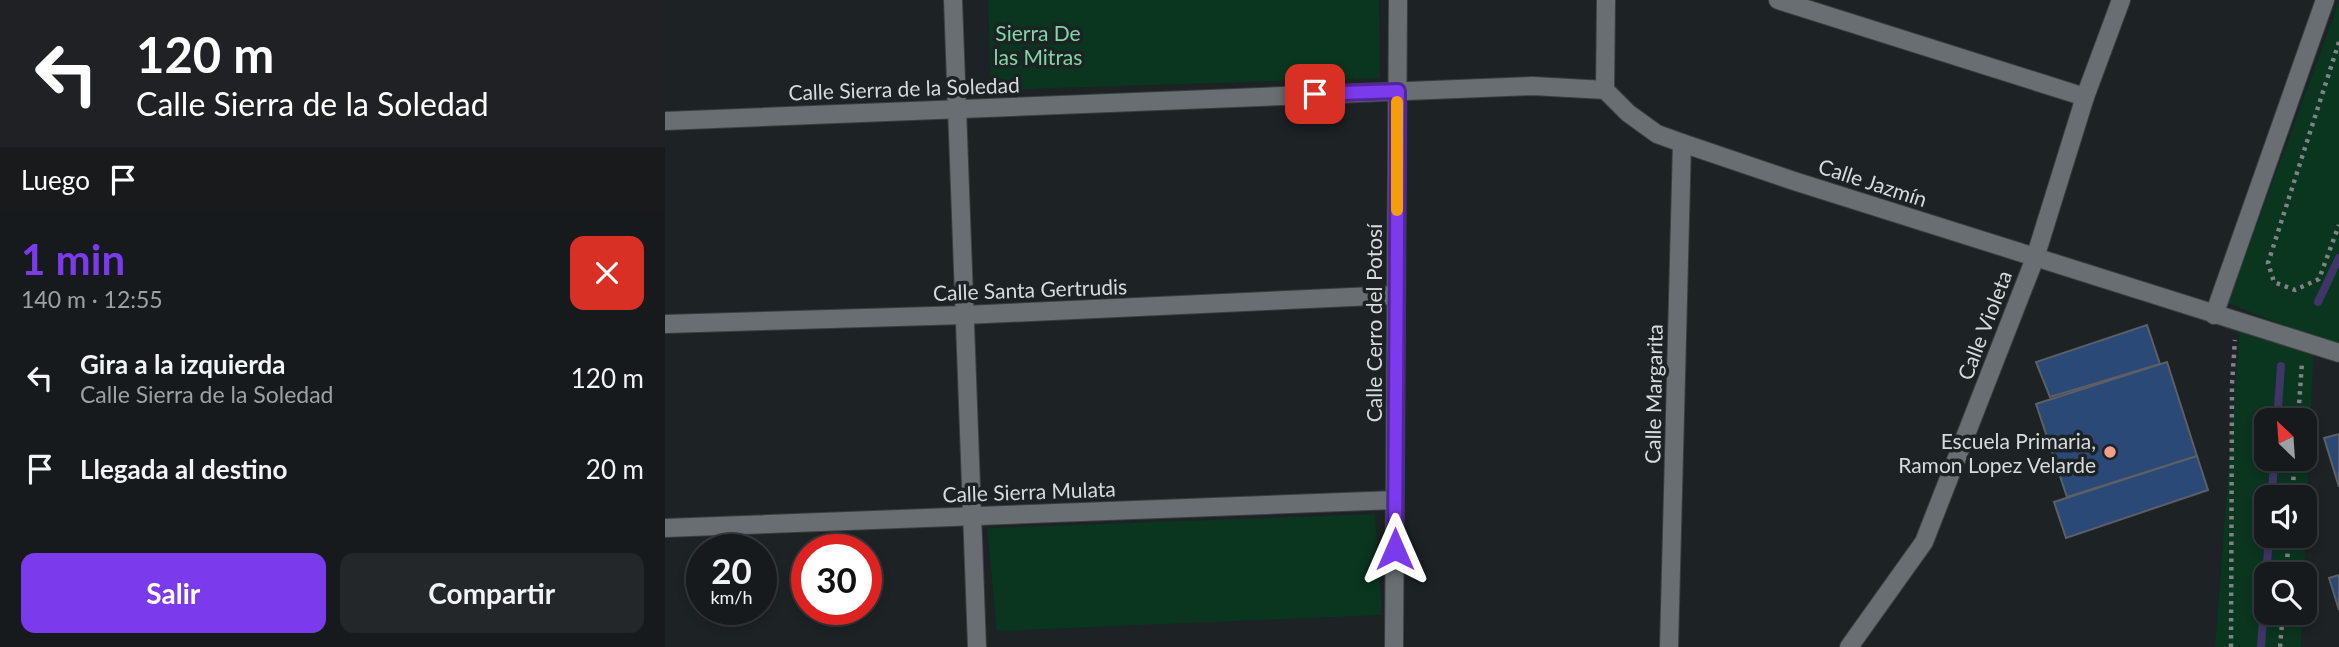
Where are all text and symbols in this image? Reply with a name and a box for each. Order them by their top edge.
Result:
park label: Sierra De las Mitras [994,20,1082,69]
text: 120 m [136,25,274,83]
icon: left [21,28,112,119]
pin [1285,64,1345,124]
street label: Calle Sierra de la Soledad [788,71,1020,105]
icon: arrive [1296,75,1334,113]
text: Calle Sierra de la Soledad [136,84,489,123]
street label: Calle Jazmín [1816,153,1930,211]
icon: arrive [104,161,142,199]
text: Luego [21,164,90,196]
street label: Calle Cerro del Potosí [1361,223,1386,422]
text: 1 min [21,234,125,284]
button: close [570,236,644,310]
street label: Calle Violeta [1952,267,2016,383]
street label: Calle Santa Gertrudis [933,273,1127,305]
text: 140 m · 12:55 [21,285,163,313]
street label: Calle Margarita [1639,324,1667,464]
text: Gira a la izquierda [80,348,286,380]
icon: left [21,359,59,397]
text: 120 m [571,362,644,394]
text: Calle Sierra de la Soledad [80,380,333,408]
north arrow [2254,408,2317,471]
map controls [2254,408,2317,625]
place label: Escuela Primaria, Ramon Lopez Velarde [1898,428,2096,477]
marker: Escuela Primaria, Ramon Lopez Velarde [2102,444,2118,460]
icon: arrive [21,450,59,488]
text: Llegada al destino [80,453,287,485]
text: 20 m [586,453,644,485]
street label: Calle Sierra Mulata [942,475,1116,507]
button: sound [2254,485,2317,548]
position arrow [1358,512,1432,586]
speed limit sign: 30 [791,534,882,625]
text: 20 [711,549,752,591]
button: Salir [21,553,326,633]
button: Compartir [340,553,644,633]
button: search [2254,562,2317,625]
text: km/h [710,586,753,608]

